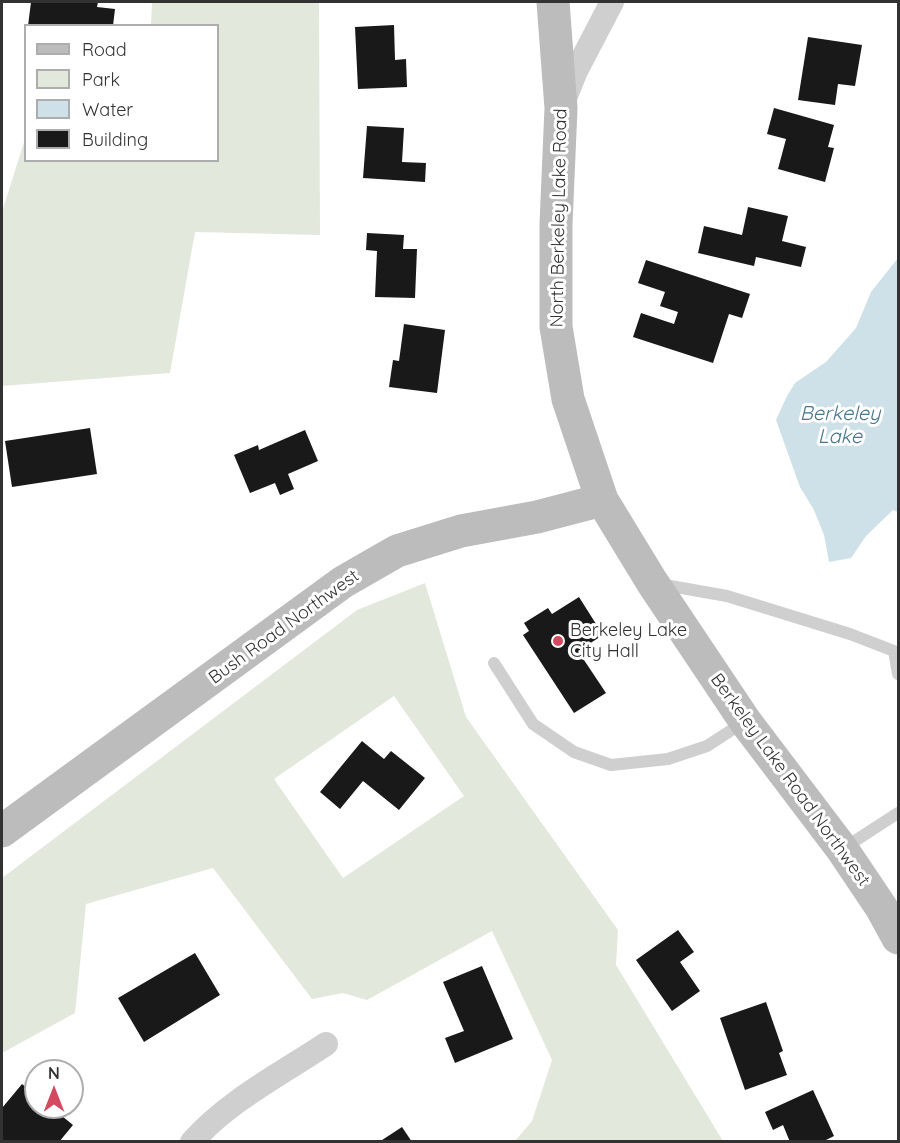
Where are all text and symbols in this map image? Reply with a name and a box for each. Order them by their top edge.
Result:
legend [24,24,219,162]
text: Road [82,38,127,61]
text: Park [82,68,120,91]
text: Water [82,98,133,121]
street label: North Berkeley Lake Road [546,108,572,328]
text: Building [82,128,148,151]
water label: Berkeley Lake [800,402,880,449]
street label: Bush Road Northwest [205,565,363,689]
place label: Berkeley Lake City Hall [570,620,687,662]
marker: Berkeley Lake City Hall [551,634,565,648]
street label: Berkeley Lake Road Northwest [706,670,874,890]
north arrow [24,1059,84,1119]
text: N [48,1063,60,1083]

